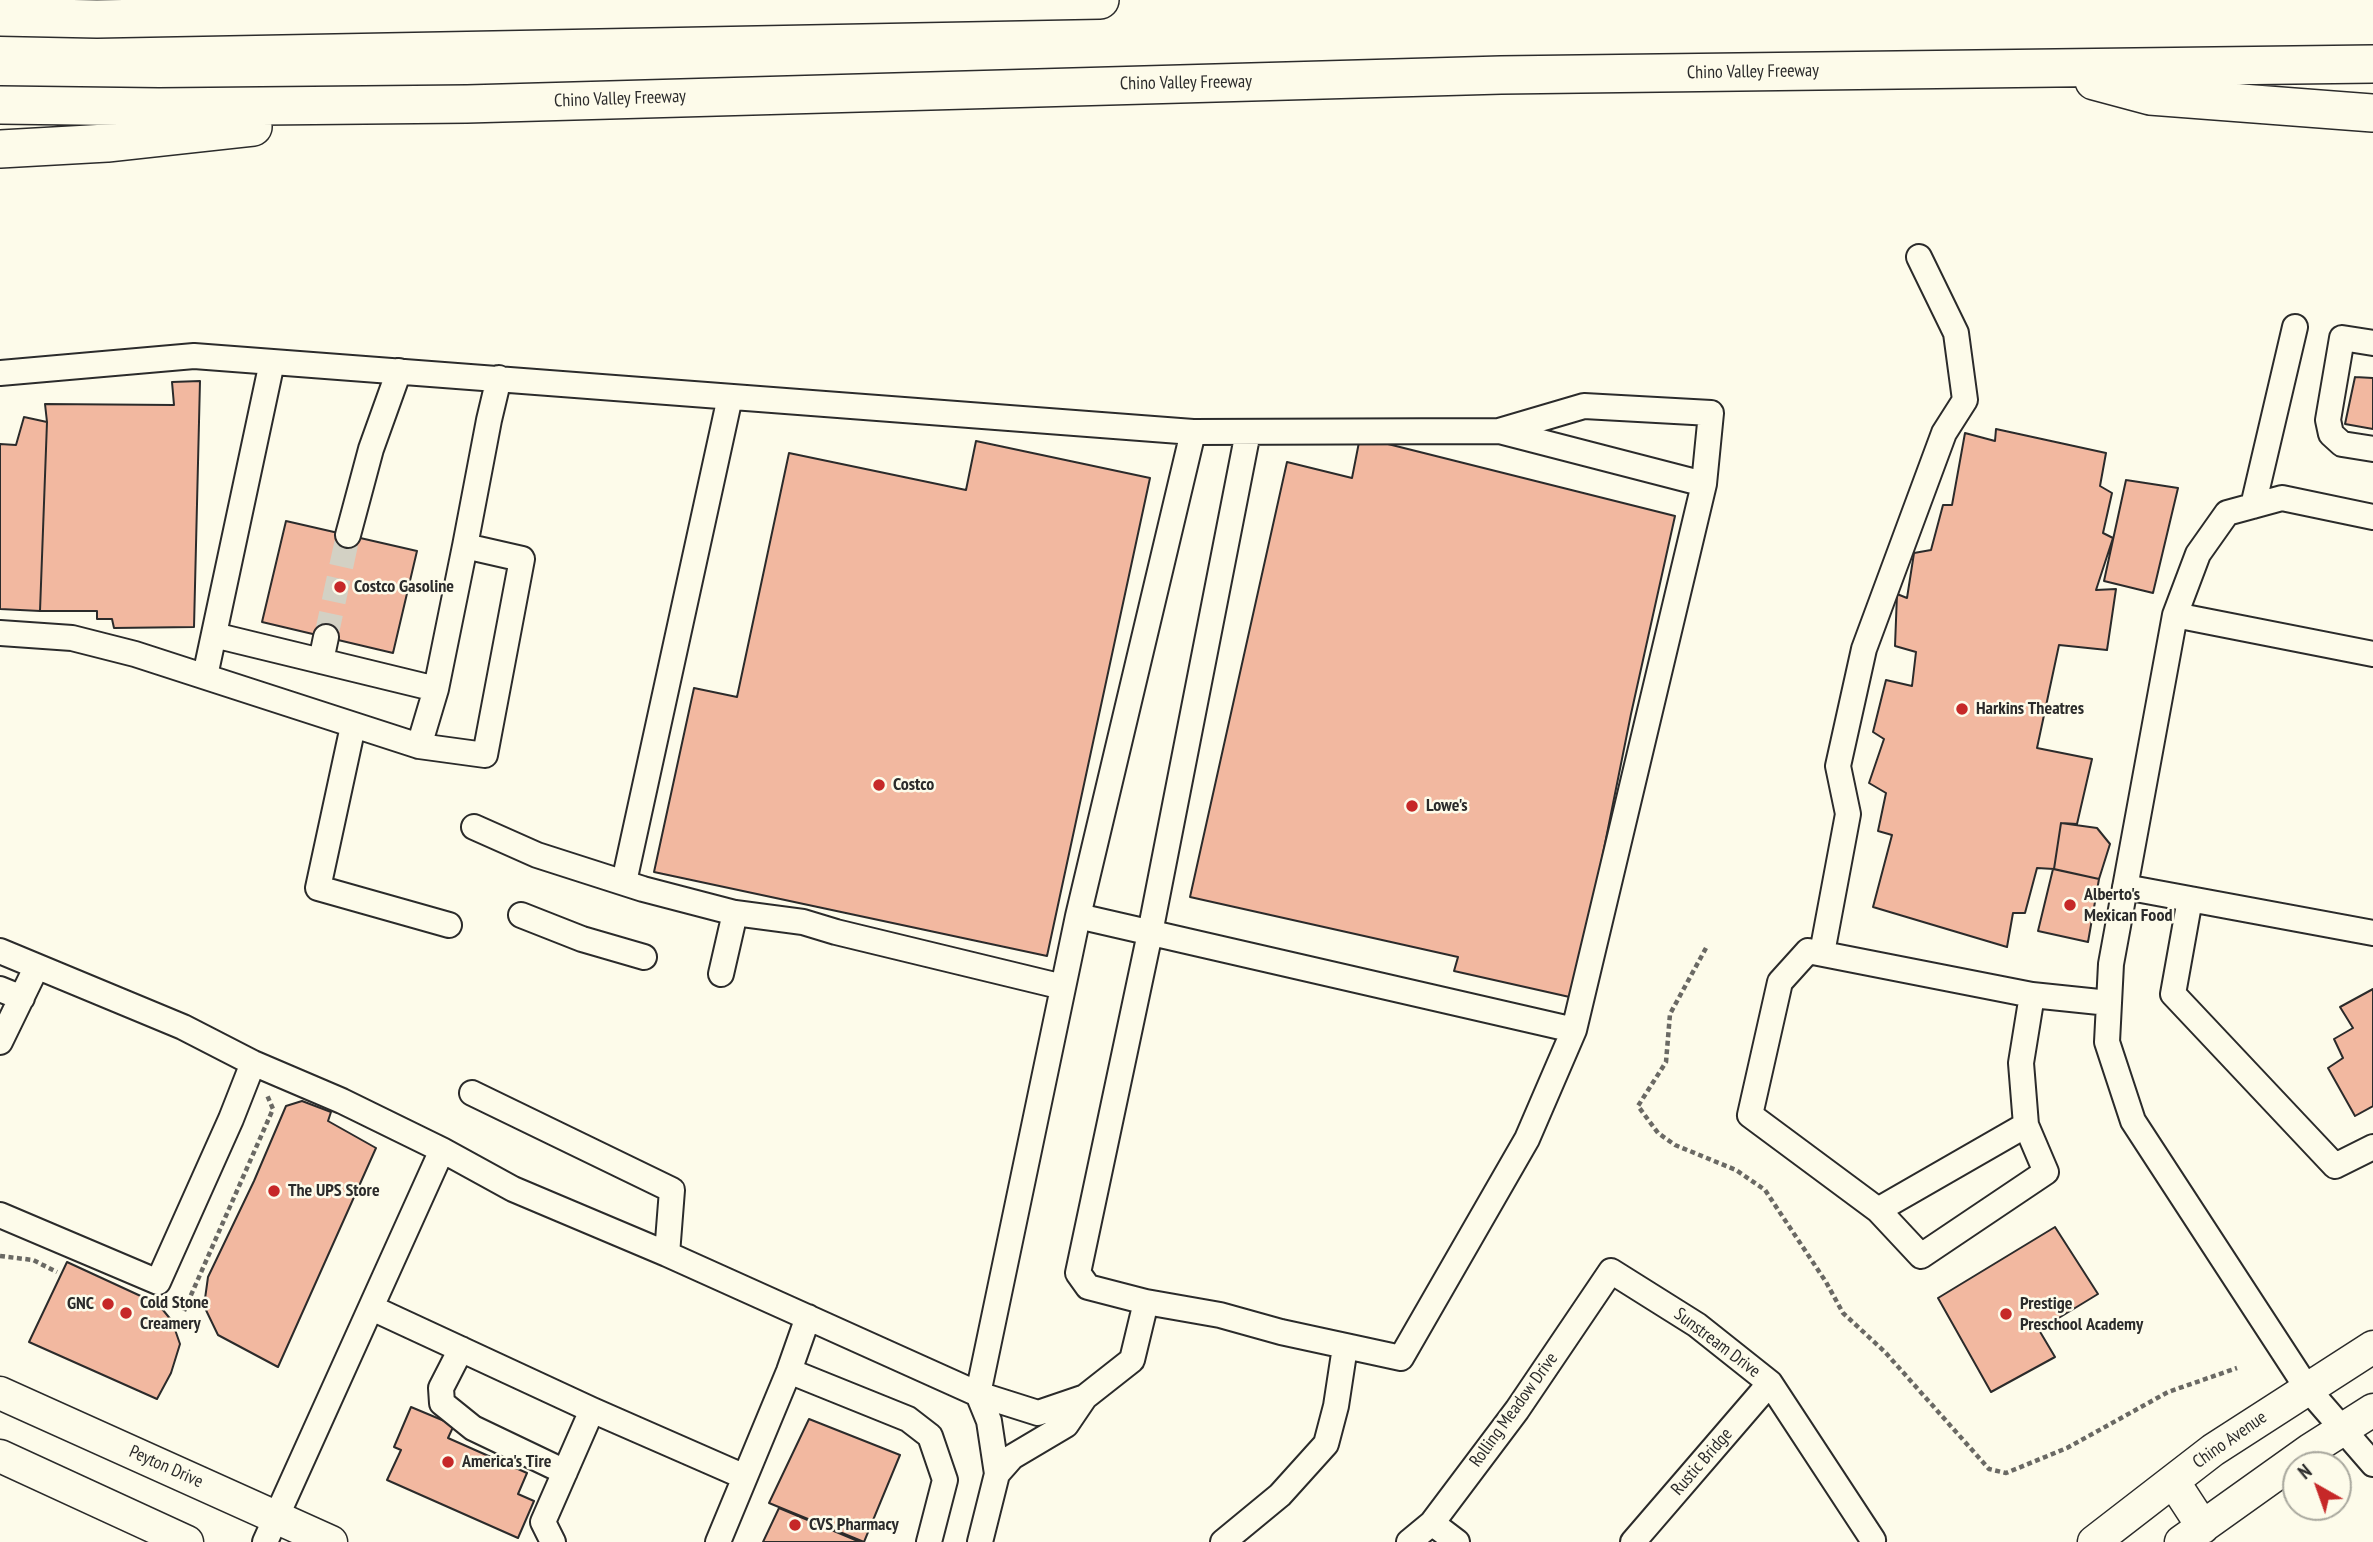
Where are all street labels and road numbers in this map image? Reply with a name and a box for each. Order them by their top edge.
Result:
street label: Chino Valley Freeway [1687,60,1819,84]
street label: Chino Valley Freeway [1120,71,1252,95]
street label: Chino Valley Freeway [554,86,686,112]
street label: Sunstream Drive [1670,1304,1764,1382]
street label: Rolling Meadow Drive [1465,1349,1563,1471]
street label: Chino Avenue [2189,1407,2271,1473]
street label: Rustic Bridge [1667,1424,1737,1500]
street label: Peyton Drive [126,1441,206,1493]

